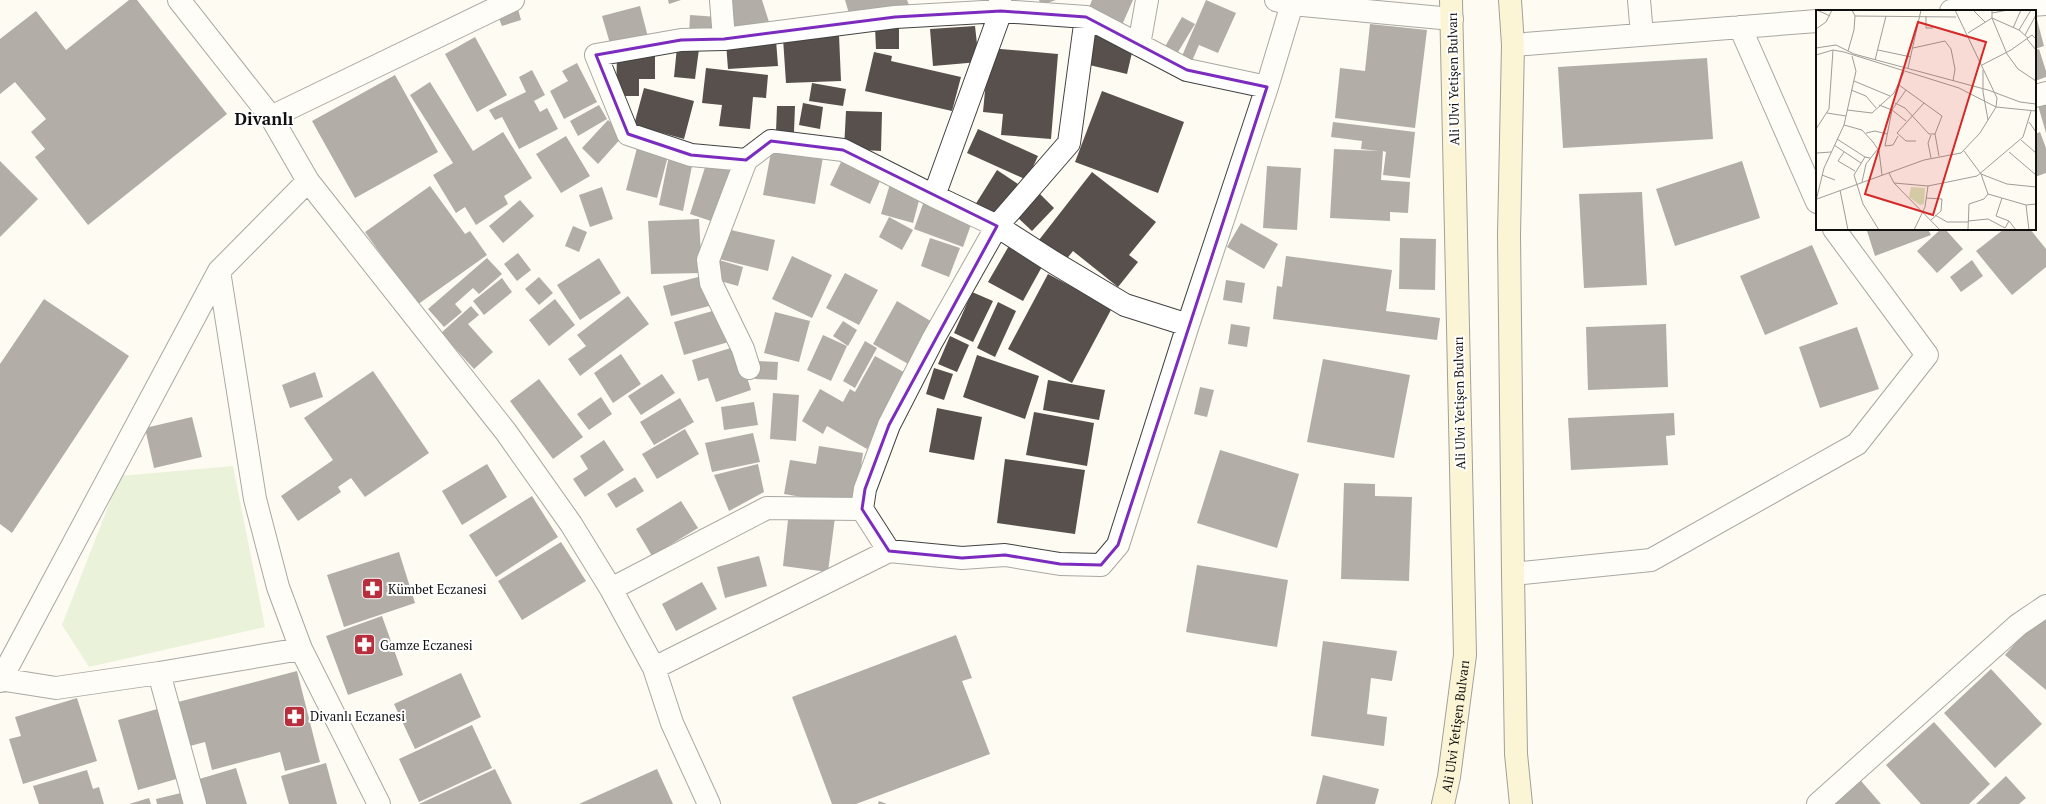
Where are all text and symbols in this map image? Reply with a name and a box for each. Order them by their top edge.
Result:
inset map [1816,10,2036,230]
street label: Ali Ulvi Yetişen Bulvarı [1443,12,1463,146]
district label: Divanlı [234,107,294,130]
street label: Ali Ulvi Yetişen Bulvarı [1449,336,1469,470]
pharmacy icon: Kümbet Eczanesi [360,576,386,602]
place label: Kümbet Eczanesi [388,580,487,598]
pharmacy icon: Gamze Eczanesi [352,632,378,658]
place label: Gamze Eczanesi [380,636,473,654]
street label: Ali Ulvi Yetişen Bulvarı [1437,659,1473,794]
pharmacy icon: Divanlı Eczanesi [282,703,308,729]
place label: Divanlı Eczanesi [310,707,405,725]

